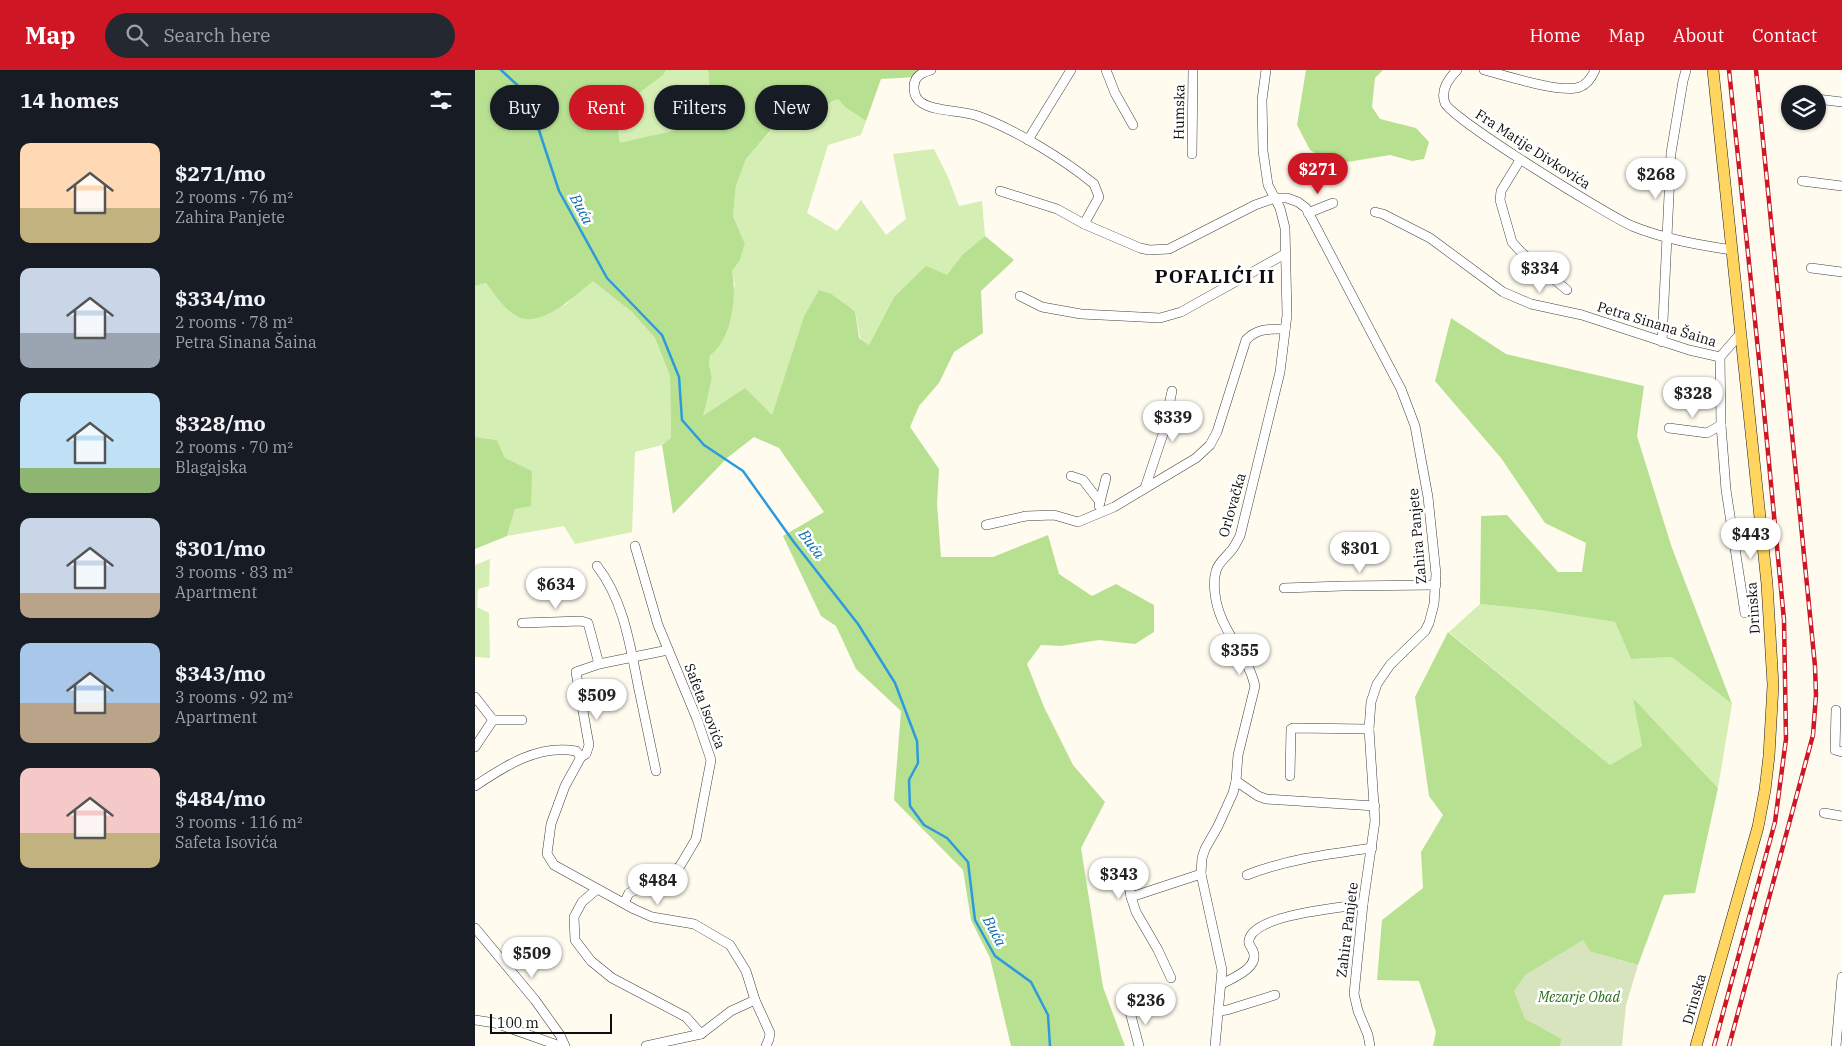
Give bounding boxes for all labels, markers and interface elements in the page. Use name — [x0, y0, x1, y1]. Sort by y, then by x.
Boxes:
search box — [105, 13, 455, 58]
text: Map — [25, 19, 75, 51]
icon: search — [123, 21, 151, 49]
text: Search here — [163, 23, 270, 47]
text: Home — [1529, 24, 1581, 47]
text: Map — [1609, 24, 1645, 47]
text: About — [1673, 24, 1724, 47]
text: Contact — [1752, 24, 1817, 47]
street label: Humska — [1170, 84, 1188, 140]
chip: Buy — [490, 85, 559, 130]
chip: Rent — [569, 85, 644, 130]
chip: Filters — [654, 85, 745, 130]
chip: New — [755, 85, 828, 130]
map controls — [1781, 85, 1826, 130]
button: layers — [1781, 85, 1826, 130]
text: 14 homes — [20, 86, 119, 114]
icon: filters — [427, 86, 455, 114]
street label: Fra Matije Divkovića — [1472, 105, 1594, 193]
pin: $271 — [1288, 152, 1348, 195]
pin: $268 — [1626, 158, 1686, 200]
text: $271/mo — [175, 159, 266, 187]
text: $271 — [1299, 159, 1337, 179]
icon: home — [60, 163, 120, 223]
text: $268 — [1637, 164, 1675, 184]
text: 2 rooms · 76 m² — [175, 187, 293, 207]
water label: Buća — [566, 189, 598, 228]
text: Zahira Panjete — [175, 207, 285, 227]
pin: $334 — [1510, 252, 1570, 294]
text: $334 — [1521, 258, 1559, 278]
district label: POFALIĆI II — [1155, 264, 1275, 288]
text: $334/mo — [175, 284, 266, 312]
icon: home — [60, 288, 120, 348]
street label: Petra Sinana Šaina — [1595, 296, 1720, 351]
text: 2 rooms · 78 m² — [175, 312, 293, 332]
text: Petra Sinana Šaina — [175, 332, 317, 352]
pin: $328 — [1663, 376, 1723, 419]
text: $328 — [1674, 383, 1712, 403]
pin: $339 — [1143, 400, 1203, 443]
text: $339 — [1154, 407, 1192, 427]
text: $328/mo — [175, 409, 266, 437]
icon: home — [60, 413, 120, 473]
text: 2 rooms · 70 m² — [175, 437, 293, 457]
text: Blagajska — [175, 457, 247, 477]
street label: Orlovačka — [1214, 470, 1250, 539]
street label: Zahira Panjete — [1404, 487, 1430, 585]
pin: $443 — [1721, 518, 1781, 560]
text: $443 — [1732, 524, 1770, 544]
water label: Buća — [794, 525, 830, 563]
pin: $301 — [1330, 532, 1390, 574]
text: $301/mo — [175, 534, 266, 562]
icon: home — [60, 538, 120, 598]
text: $301 — [1341, 538, 1379, 558]
text: 3 rooms · 83 m² — [175, 562, 293, 582]
pin: $634 — [526, 568, 586, 610]
text: $634 — [537, 574, 575, 594]
street label: Drinska — [1742, 581, 1764, 635]
text: Apartment — [175, 582, 257, 602]
pin: $355 — [1210, 634, 1270, 676]
text: $355 — [1221, 640, 1259, 660]
text: $343/mo — [175, 659, 266, 687]
street label: Safeta Isovića — [680, 661, 730, 752]
icon: home — [60, 663, 120, 723]
pin: $509 — [567, 678, 627, 721]
text: $509 — [578, 685, 616, 705]
text: 3 rooms · 92 m² — [175, 687, 293, 707]
text: Apartment — [175, 707, 257, 727]
text: $484/mo — [175, 784, 266, 812]
icon: home — [60, 788, 120, 848]
text: 3 rooms · 116 m² — [175, 812, 303, 832]
text: Safeta Isovića — [175, 832, 278, 852]
pin: $343 — [1089, 858, 1149, 900]
pin: $484 — [628, 864, 688, 906]
text: $343 — [1100, 864, 1138, 884]
text: $484 — [639, 870, 677, 890]
street label: Zahira Panjete — [1332, 881, 1362, 979]
water label: Buća — [979, 911, 1011, 950]
pin: $509 — [502, 936, 562, 979]
text: $509 — [513, 943, 551, 963]
street label: Drinska — [1678, 971, 1710, 1027]
pin: $236 — [1116, 984, 1176, 1026]
park label: Mezarje Obad — [1537, 988, 1620, 1006]
text: $236 — [1127, 990, 1165, 1010]
scale bar — [490, 1011, 613, 1034]
text: 100 m — [497, 1014, 539, 1032]

